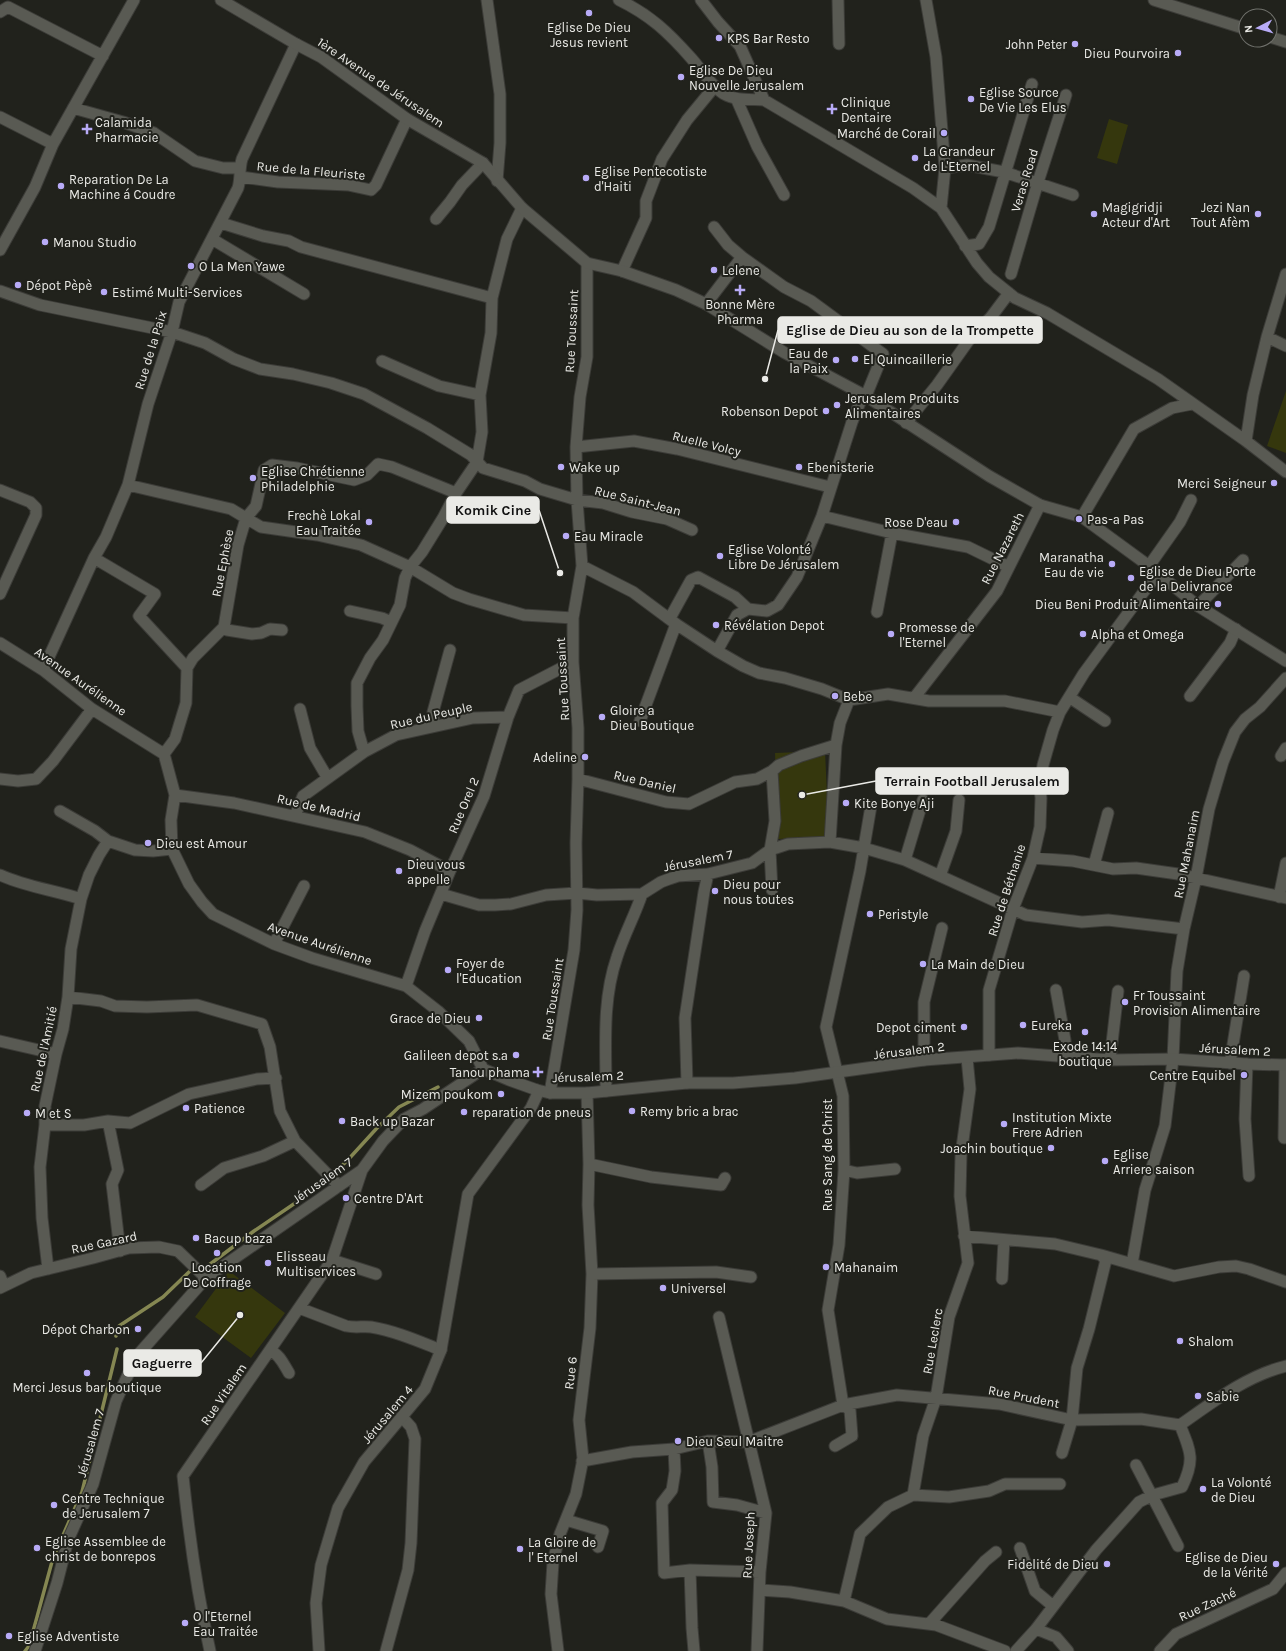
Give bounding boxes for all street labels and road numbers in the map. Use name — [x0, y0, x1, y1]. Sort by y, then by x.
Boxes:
street label: 1ère Avenue de Jérusalem — [314, 34, 447, 130]
street label: Veras Road — [1008, 147, 1041, 214]
street label: Rue de la Fleuriste — [256, 158, 366, 183]
street label: Rue Toussaint — [562, 289, 581, 373]
street label: Rue de la Paix — [131, 308, 170, 391]
street label: Ruelle Volcy — [671, 428, 743, 459]
street label: Rue Saint-Jean — [593, 482, 683, 518]
street label: Rue Nazareth — [978, 510, 1027, 587]
street label: Rue Ephèse — [209, 528, 236, 598]
street label: Rue Toussaint — [553, 637, 572, 721]
street label: Avenue Aurélienne — [32, 644, 130, 719]
street label: Rue du Peuple — [389, 699, 474, 732]
street label: Rue Daniel — [612, 767, 677, 796]
street label: Rue Orel 2 — [445, 775, 482, 836]
street label: Rue de Madrid — [276, 791, 362, 824]
street label: Rue Mahanaim — [1171, 809, 1202, 900]
street label: Rue de Béthanie — [984, 842, 1029, 938]
street label: Jérusalem 7 — [662, 846, 734, 875]
street label: Avenue Aurélienne — [266, 919, 374, 968]
street label: Rue Toussaint — [539, 957, 566, 1041]
street label: Rue de l'Amitié — [27, 1004, 60, 1093]
street label: Jérusalem 2 — [873, 1039, 945, 1062]
street label: Jérusalem 2 — [1199, 1040, 1271, 1059]
street label: Jérusalem 2 — [552, 1068, 624, 1085]
street label: Rue Sang de Christ — [820, 1099, 835, 1211]
street label: Jérusalem 7 — [289, 1154, 355, 1207]
street label: Rue Gazard — [70, 1228, 138, 1257]
street label: Rue Leclerc — [919, 1307, 946, 1375]
street label: Rue 6 — [561, 1356, 580, 1390]
street label: Rue Vitalem — [197, 1361, 250, 1428]
street label: Jérusalem 4 — [359, 1382, 416, 1446]
street label: Rue Prudent — [987, 1382, 1061, 1411]
street label: Jérusalem 7 — [74, 1407, 107, 1479]
street label: Rue Joseph — [739, 1511, 758, 1579]
street label: Rue Zaché — [1176, 1584, 1239, 1624]

